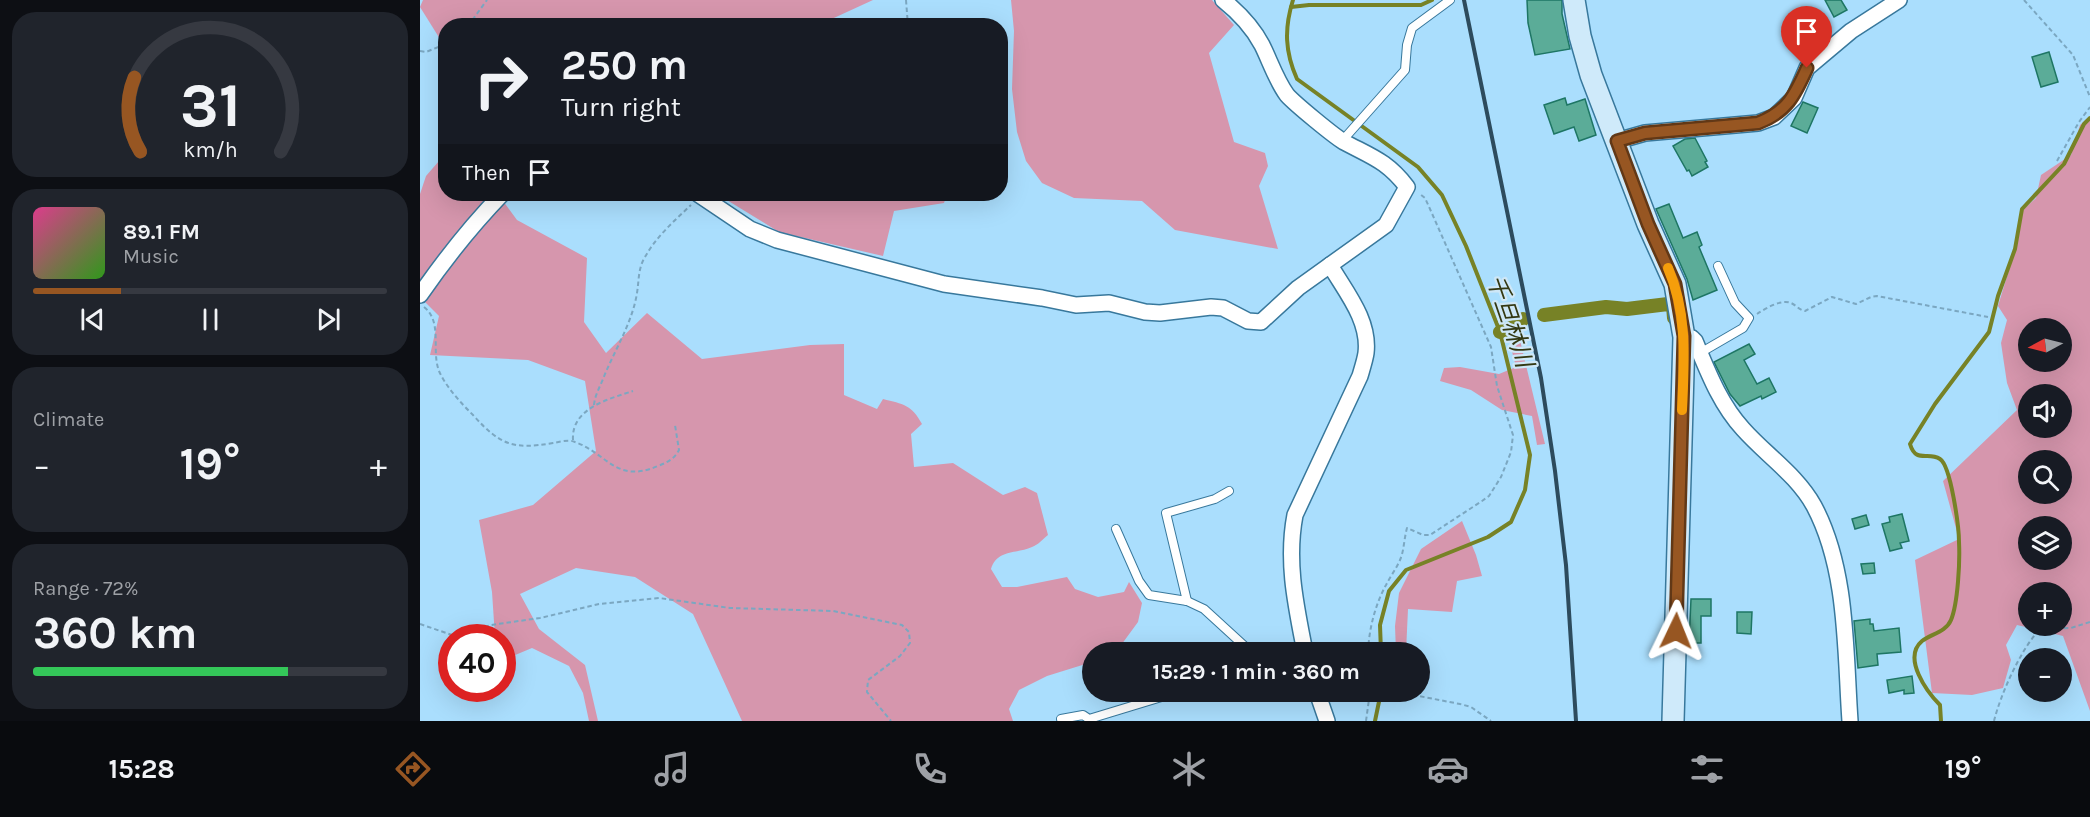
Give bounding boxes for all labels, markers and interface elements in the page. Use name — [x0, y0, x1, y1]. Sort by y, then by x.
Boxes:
pin — [1781, 6, 1832, 68]
icon: arrive — [1790, 15, 1823, 48]
text: 250 m — [561, 40, 688, 90]
icon: right — [462, 42, 540, 120]
text: 31 — [179, 69, 241, 142]
text: Turn right — [561, 91, 681, 123]
text: km/h — [183, 137, 237, 162]
icon: arrive — [523, 156, 556, 189]
text: Then — [462, 160, 511, 186]
text: 89.1 FM — [123, 219, 200, 245]
text: Music — [123, 245, 179, 268]
water label: 千旦林川 — [1481, 271, 1540, 374]
icon: previous — [76, 303, 109, 336]
icon: pause — [194, 303, 227, 336]
icon: next — [312, 303, 345, 336]
north arrow — [2018, 318, 2072, 372]
map controls — [2018, 318, 2072, 702]
button: sound — [2018, 384, 2072, 438]
text: Climate — [33, 408, 104, 431]
text: 19° — [180, 438, 240, 490]
text: − — [33, 446, 50, 484]
text: + — [370, 446, 387, 484]
button: search — [2018, 450, 2072, 504]
button: layers — [2018, 516, 2072, 570]
text: Range · 72% — [33, 577, 138, 600]
button: + — [2018, 582, 2072, 636]
position arrow — [1644, 599, 1708, 663]
text: 360 km — [33, 607, 197, 659]
speed limit sign: 40 — [438, 624, 516, 702]
button: − — [2018, 648, 2072, 702]
text: 15:29 · 1 min · 360 m — [1152, 659, 1360, 685]
icon: directions — [392, 748, 434, 790]
icon: music — [651, 748, 693, 790]
icon: phone — [909, 748, 951, 790]
icon: climate — [1168, 748, 1210, 790]
icon: car — [1427, 748, 1469, 790]
icon: filters — [1686, 748, 1728, 790]
text: 15:28 — [108, 753, 175, 785]
text: 19° — [1945, 753, 1981, 785]

